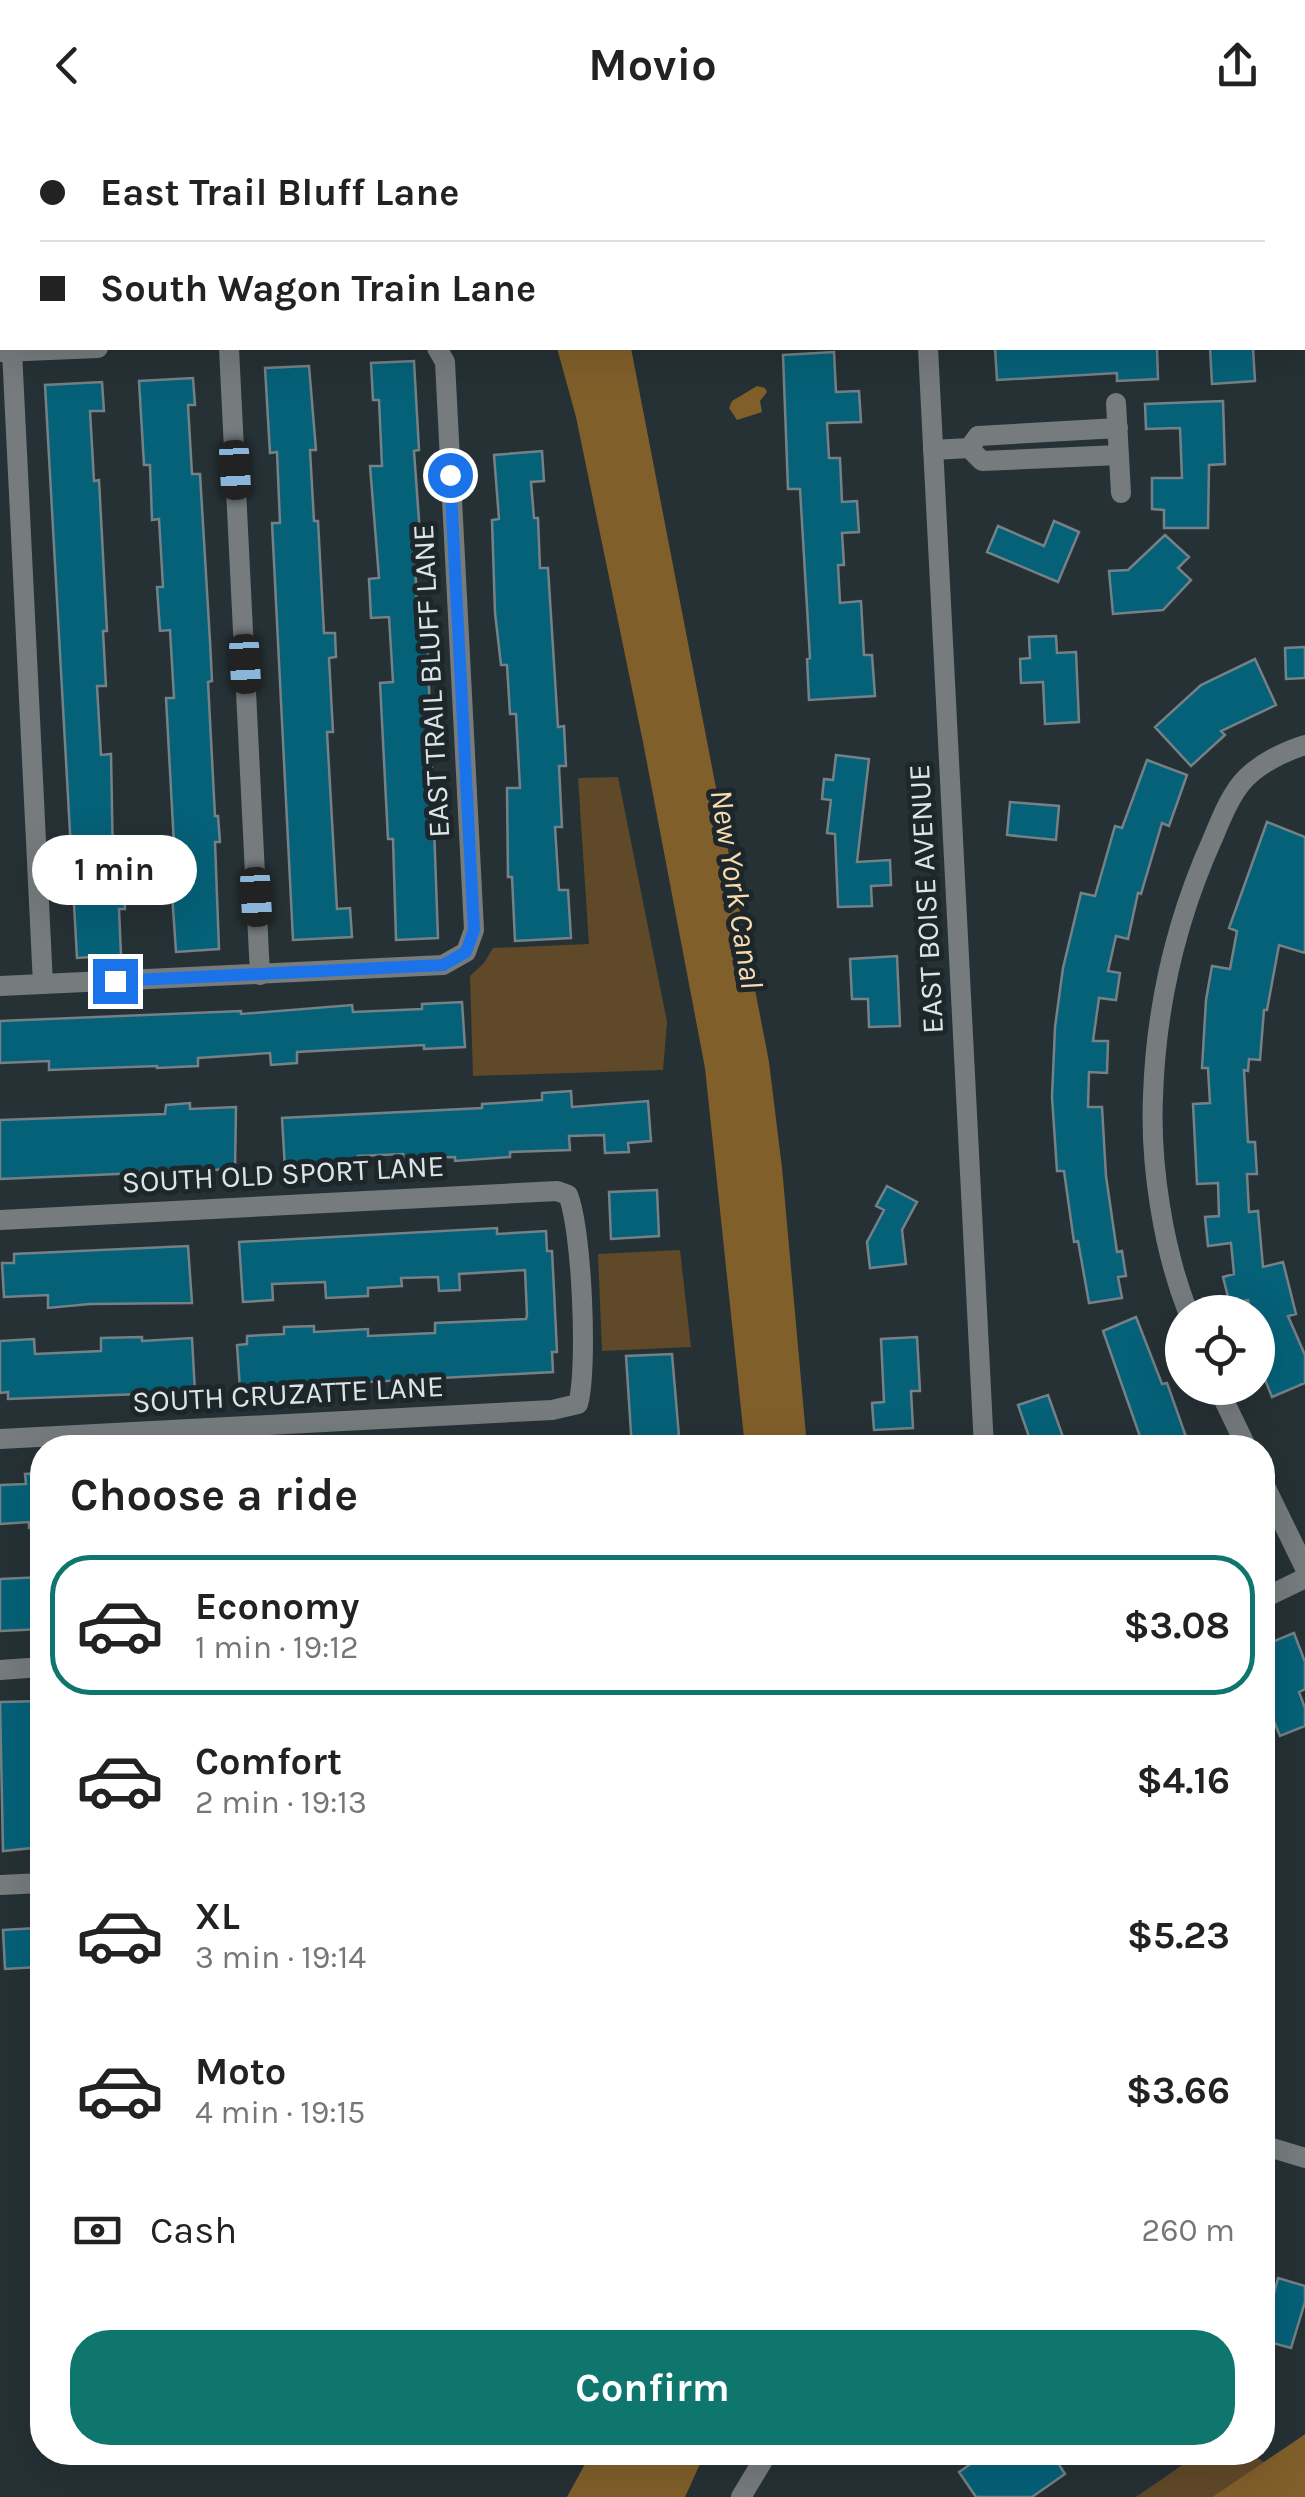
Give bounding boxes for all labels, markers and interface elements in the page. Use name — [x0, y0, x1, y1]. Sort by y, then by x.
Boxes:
icon: back — [40, 38, 95, 93]
icon: share — [1210, 38, 1265, 93]
text: Movio — [588, 39, 717, 91]
text: East Trail Bluff Lane — [100, 170, 459, 215]
text: South Wagon Train Lane — [100, 266, 536, 311]
car — [218, 439, 252, 501]
route start — [428, 453, 473, 498]
street label: EAST TRAIL BLUFF LANE — [405, 523, 457, 839]
car — [228, 633, 262, 695]
street label: EAST BOISE AVENUE — [901, 763, 951, 1035]
water label: New York Canal — [702, 787, 771, 991]
callout: 1 min — [32, 836, 198, 906]
text: 1 min — [74, 851, 155, 888]
car — [239, 866, 273, 928]
route end — [93, 959, 138, 1004]
street label: SOUTH OLD SPORT LANE — [121, 1148, 445, 1200]
map controls — [1165, 1295, 1275, 1405]
button: locate — [1165, 1295, 1275, 1405]
street label: SOUTH CRUZATTE LANE — [131, 1368, 445, 1420]
text: Choose a ride — [70, 1469, 358, 1521]
icon: car — [75, 1580, 165, 1670]
text: Economy — [195, 1584, 359, 1629]
text: $3.08 — [1123, 1603, 1230, 1648]
text: 1 min · 19:12 — [195, 1629, 359, 1666]
icon: car — [75, 1735, 165, 1825]
text: Comfort — [195, 1739, 342, 1784]
text: $4.16 — [1136, 1758, 1230, 1803]
text: 2 min · 19:13 — [195, 1784, 367, 1821]
icon: car — [75, 1890, 165, 1980]
text: XL — [195, 1894, 240, 1939]
text: $5.23 — [1127, 1913, 1230, 1958]
text: 3 min · 19:14 — [195, 1939, 366, 1976]
icon: car — [75, 2045, 165, 2135]
text: Moto — [195, 2049, 286, 2094]
text: $3.66 — [1126, 2068, 1230, 2113]
text: 4 min · 19:15 — [195, 2094, 365, 2131]
icon: cash — [70, 2203, 125, 2258]
text: Cash — [150, 2208, 237, 2253]
text: 260 m — [1142, 2212, 1235, 2249]
button: Confirm — [70, 2330, 1235, 2445]

